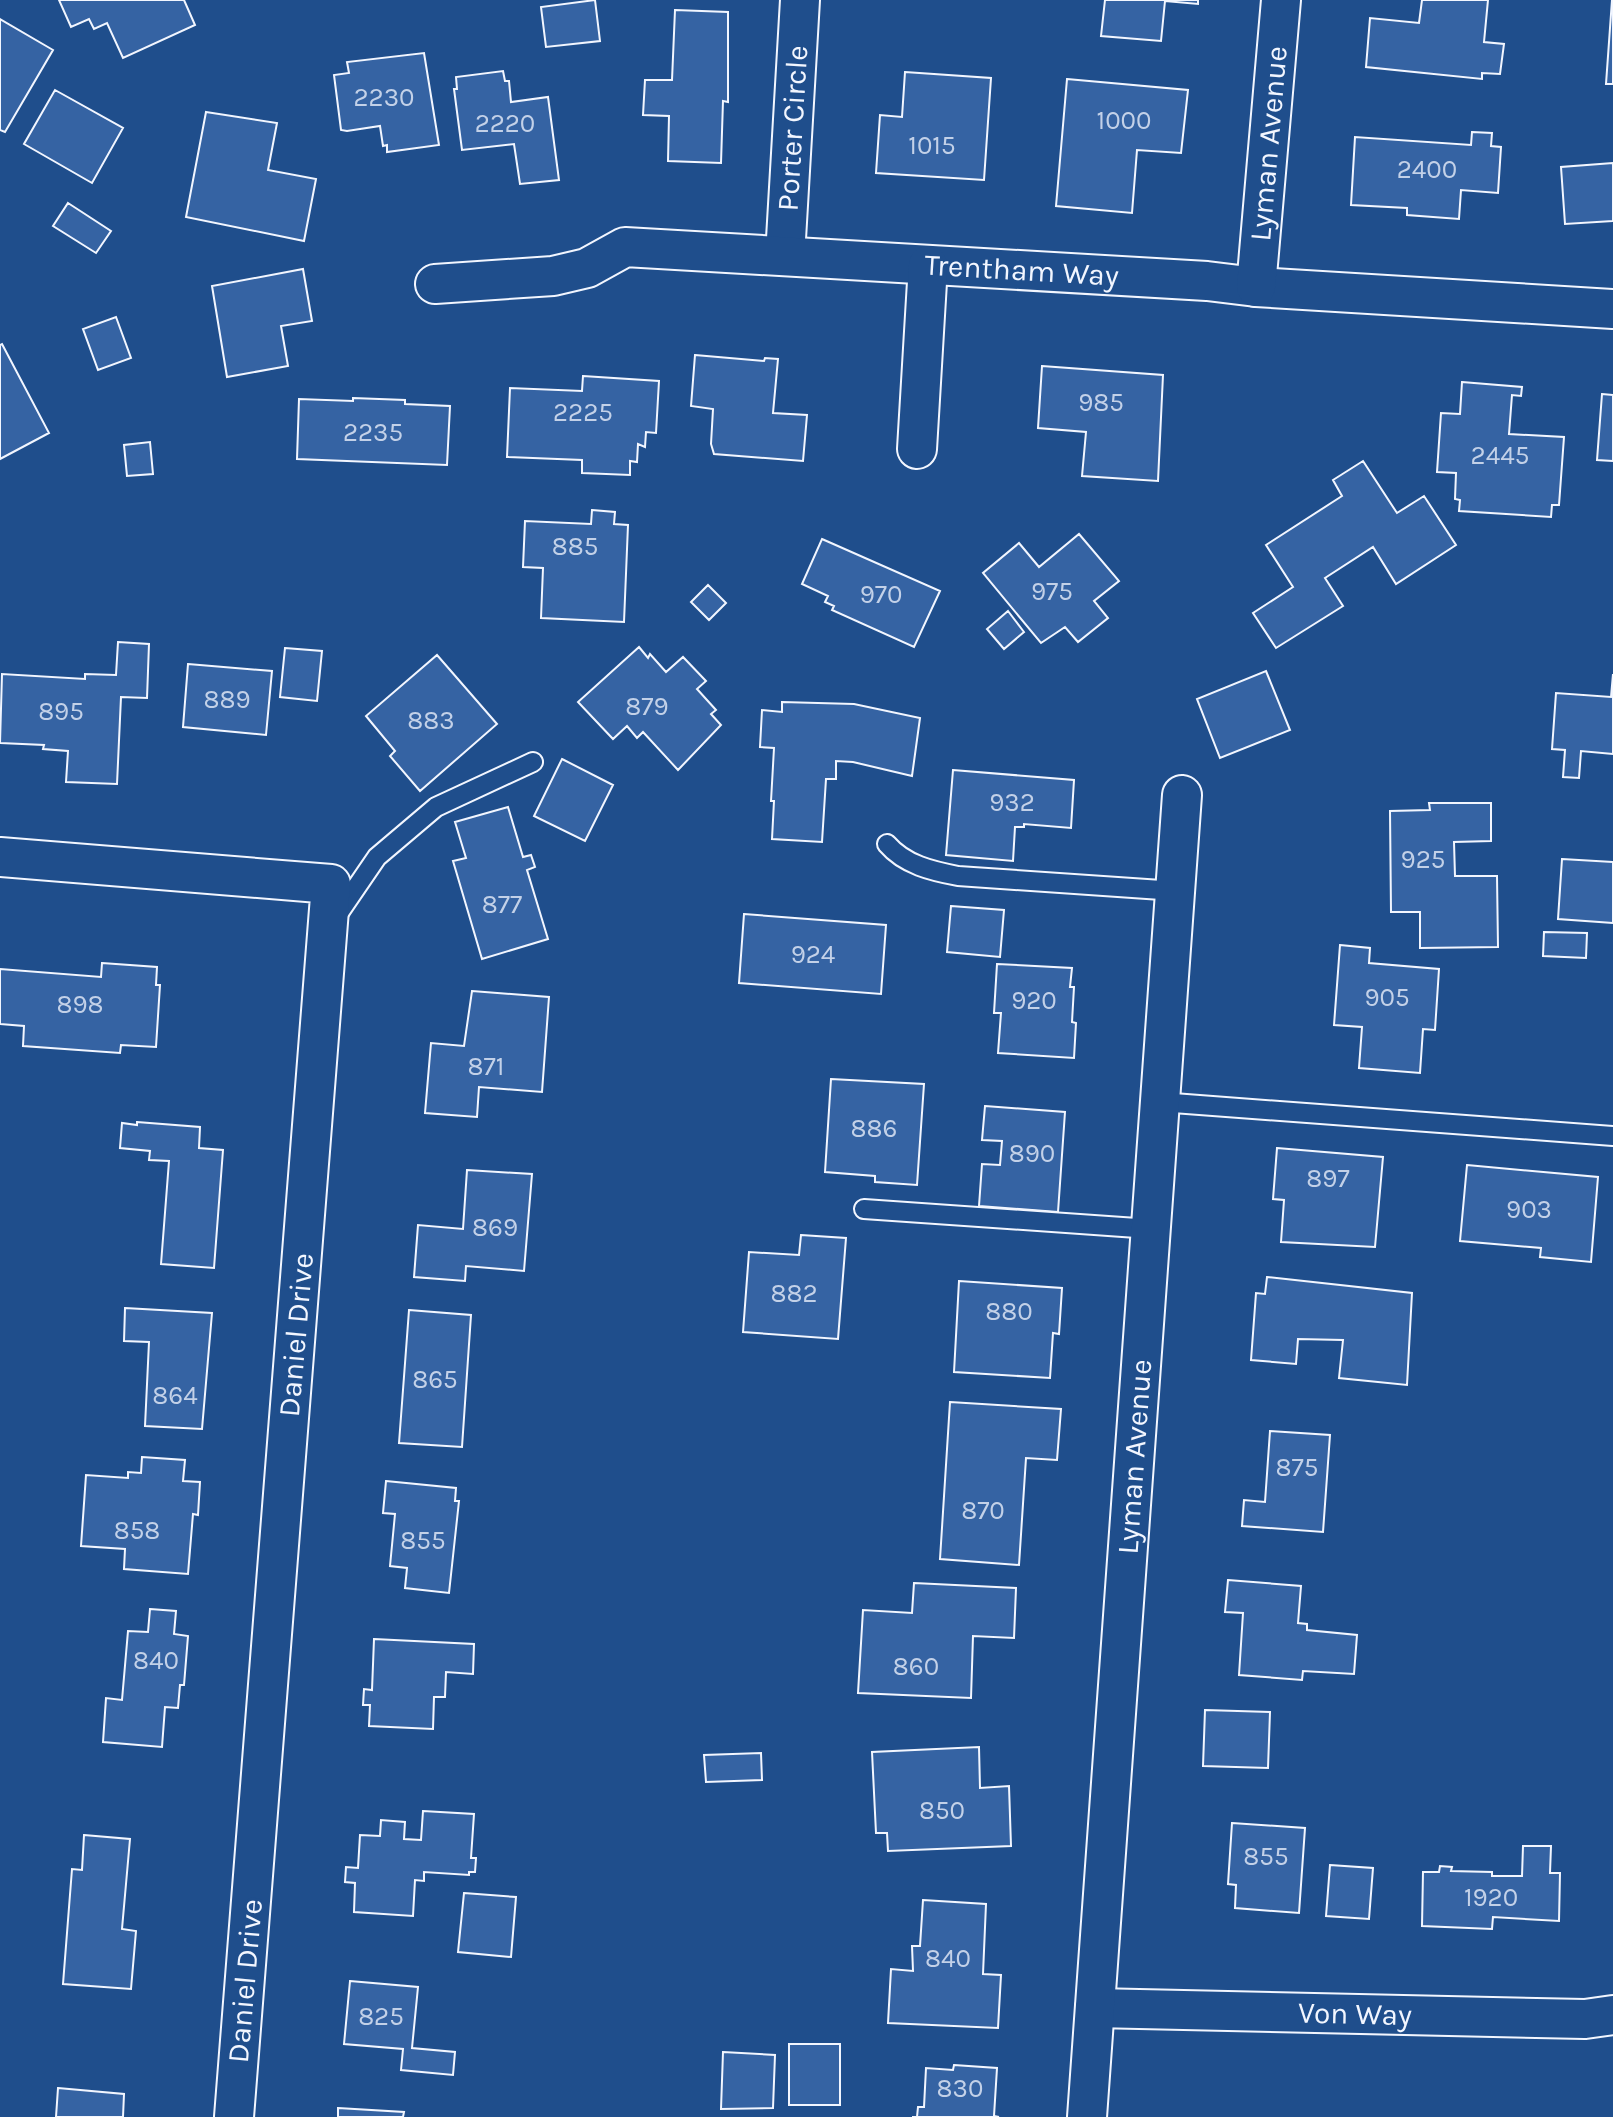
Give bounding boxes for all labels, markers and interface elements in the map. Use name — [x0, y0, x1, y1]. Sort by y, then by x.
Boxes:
street label: Porter Circle — [770, 44, 815, 212]
street label: Lyman Avenue — [1242, 44, 1295, 243]
house number: 2230 — [354, 82, 414, 113]
house number: 1000 — [1097, 105, 1151, 136]
house number: 2220 — [475, 108, 535, 139]
house number: 1015 — [908, 130, 956, 161]
house number: 2400 — [1397, 154, 1457, 185]
street label: Trentham Way — [923, 247, 1120, 294]
house number: 985 — [1078, 387, 1124, 418]
house number: 2225 — [553, 397, 613, 428]
house number: 2235 — [343, 417, 403, 448]
house number: 2445 — [1471, 440, 1529, 471]
house number: 885 — [552, 531, 598, 562]
house number: 975 — [1031, 576, 1073, 607]
house number: 970 — [860, 579, 902, 610]
house number: 889 — [203, 684, 251, 715]
house number: 879 — [625, 691, 669, 722]
house number: 895 — [38, 696, 84, 727]
house number: 883 — [407, 705, 455, 736]
house number: 932 — [989, 787, 1035, 818]
house number: 925 — [1401, 844, 1445, 875]
house number: 877 — [482, 889, 522, 920]
house number: 924 — [791, 939, 835, 970]
house number: 905 — [1364, 982, 1410, 1013]
house number: 920 — [1011, 985, 1057, 1016]
house number: 898 — [56, 989, 104, 1020]
house number: 871 — [468, 1051, 504, 1082]
house number: 886 — [851, 1113, 897, 1144]
house number: 890 — [1009, 1138, 1055, 1169]
house number: 897 — [1306, 1163, 1350, 1194]
house number: 903 — [1506, 1194, 1552, 1225]
house number: 869 — [472, 1212, 518, 1243]
street label: Daniel Drive — [271, 1252, 321, 1418]
house number: 882 — [770, 1278, 818, 1309]
house number: 880 — [985, 1296, 1033, 1327]
street label: Lyman Avenue — [1109, 1358, 1159, 1556]
house number: 865 — [412, 1364, 458, 1395]
house number: 864 — [152, 1380, 198, 1411]
house number: 875 — [1276, 1452, 1318, 1483]
house number: 870 — [961, 1495, 1005, 1526]
house number: 858 — [114, 1515, 160, 1546]
house number: 855 — [400, 1525, 446, 1556]
house number: 840 — [133, 1645, 179, 1676]
house number: 860 — [893, 1651, 939, 1682]
house number: 850 — [919, 1795, 965, 1826]
house number: 855 — [1243, 1841, 1289, 1872]
house number: 1920 — [1464, 1882, 1518, 1913]
street label: Daniel Drive — [220, 1898, 270, 2064]
house number: 840 — [925, 1943, 971, 1974]
street label: Von Way — [1298, 1995, 1412, 2033]
house number: 825 — [358, 2001, 404, 2032]
house number: 830 — [937, 2073, 983, 2104]

